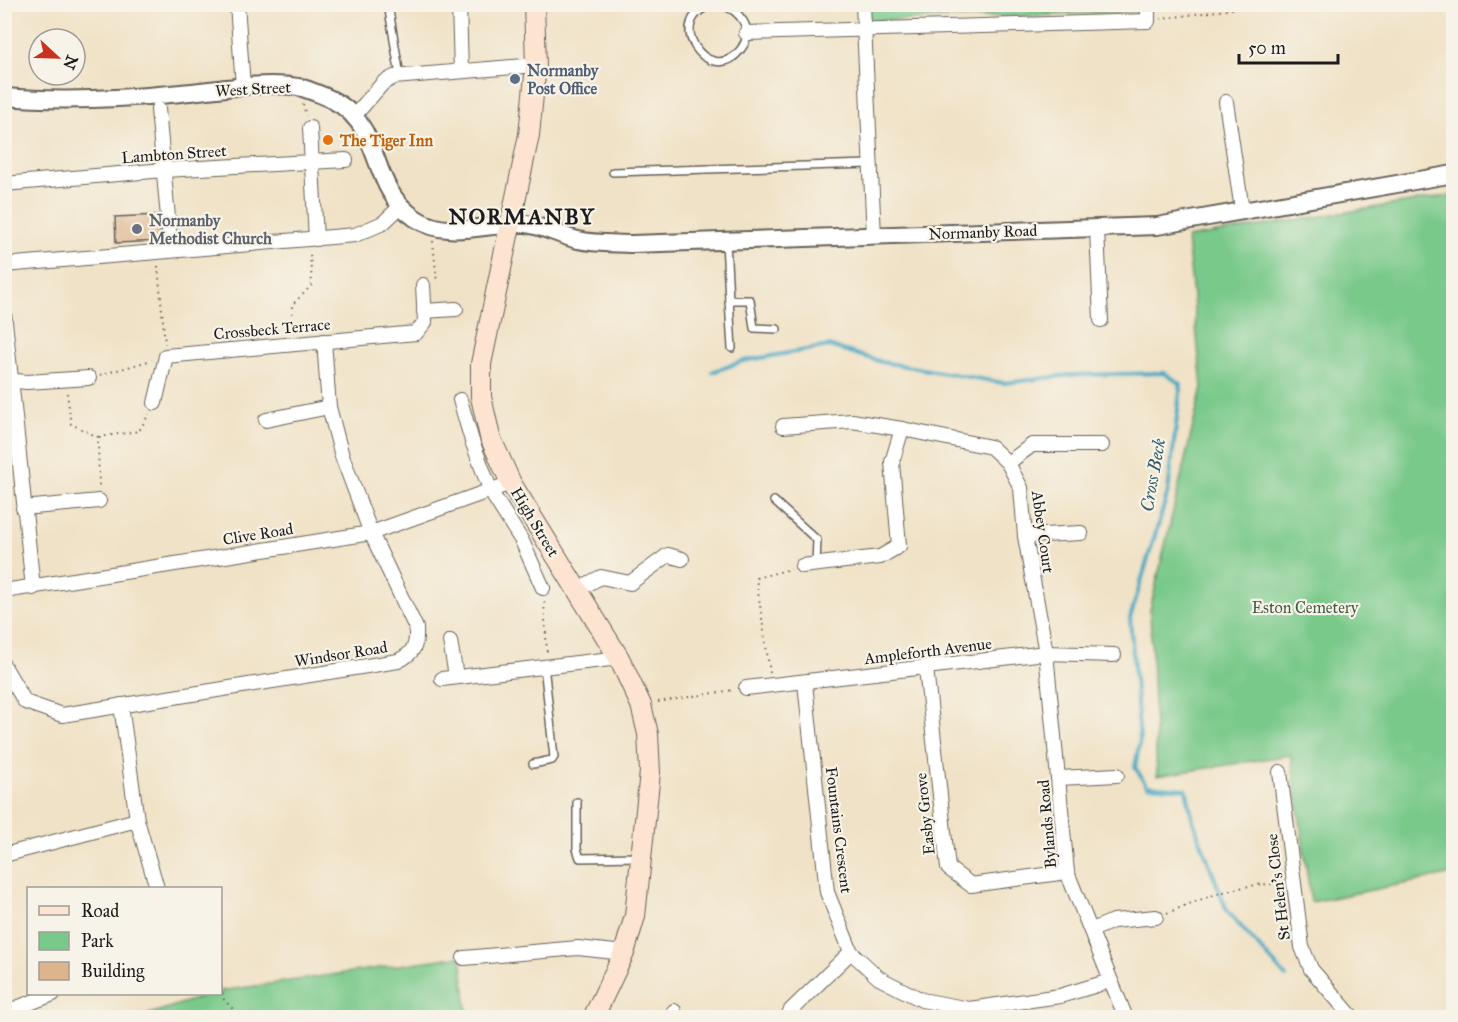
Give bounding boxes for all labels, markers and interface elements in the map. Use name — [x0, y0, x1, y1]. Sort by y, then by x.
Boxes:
north arrow — [27, 27, 87, 87]
scale bar — [1239, 27, 1338, 65]
text: 50 m — [1248, 37, 1286, 59]
text: N — [59, 53, 82, 73]
place label: Normanby Post Office — [527, 61, 600, 98]
marker: Normanby Post Office — [508, 72, 522, 86]
street label: West Street — [215, 78, 292, 100]
place label: The Tiger Inn — [339, 131, 433, 151]
marker: The Tiger Inn — [321, 133, 335, 147]
street label: Lambton Street — [121, 141, 228, 167]
district label: NORMANBY — [449, 203, 595, 230]
place label: Normanby Methodist Church — [149, 211, 272, 248]
street label: Normanby Road — [928, 221, 1038, 243]
marker: Normanby Methodist Church — [130, 222, 144, 236]
street label: Crossbeck Terrace — [213, 314, 332, 344]
water label: Cross Beck — [1136, 437, 1170, 513]
street label: High Street — [506, 484, 563, 561]
street label: Abbey Court — [1028, 489, 1058, 575]
street label: Clive Road — [221, 519, 295, 549]
park label: Eston Cemetery — [1252, 598, 1359, 617]
street label: Ampleforth Avenue — [862, 634, 993, 668]
street label: Windsor Road — [293, 637, 389, 671]
street label: Fountains Crescent — [822, 766, 856, 895]
street label: Easby Grove — [911, 772, 939, 856]
street label: Bylands Road — [1034, 779, 1060, 869]
street label: St Helen's Close — [1262, 832, 1294, 941]
legend — [27, 887, 222, 995]
text: Road — [81, 900, 119, 922]
text: Park — [81, 930, 114, 952]
text: Building — [81, 960, 145, 983]

